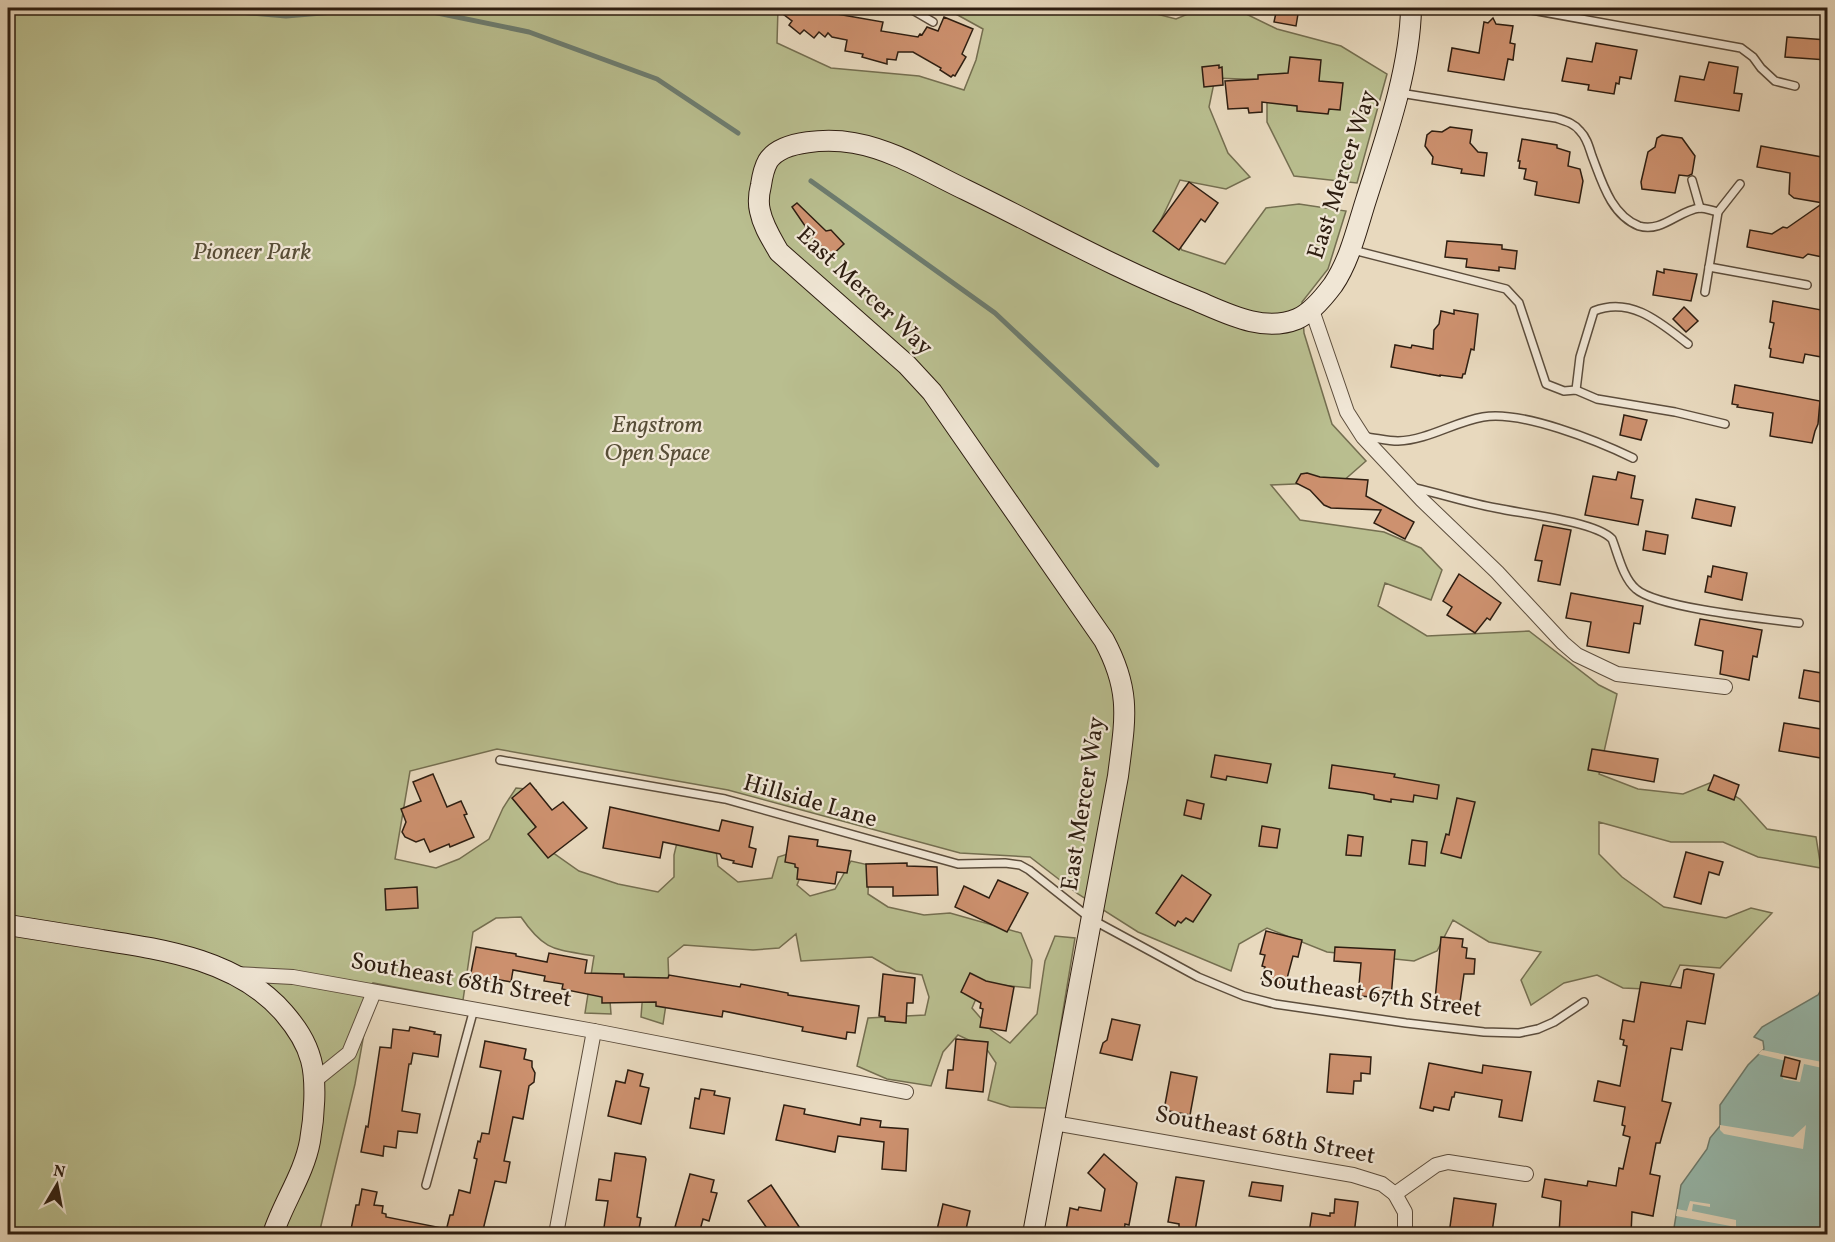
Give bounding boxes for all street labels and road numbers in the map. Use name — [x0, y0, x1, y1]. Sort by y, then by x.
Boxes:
street label: East Mercer Way — [1300, 86, 1386, 264]
street label: East Mercer Way — [788, 220, 940, 364]
street label: East Mercer Way — [1053, 714, 1115, 894]
street label: Hillside Lane — [739, 767, 881, 837]
street label: Southeast 68th Street — [348, 945, 574, 1017]
street label: Southeast 67th Street — [1258, 963, 1484, 1027]
street label: Southeast 68th Street — [1152, 1098, 1378, 1174]

